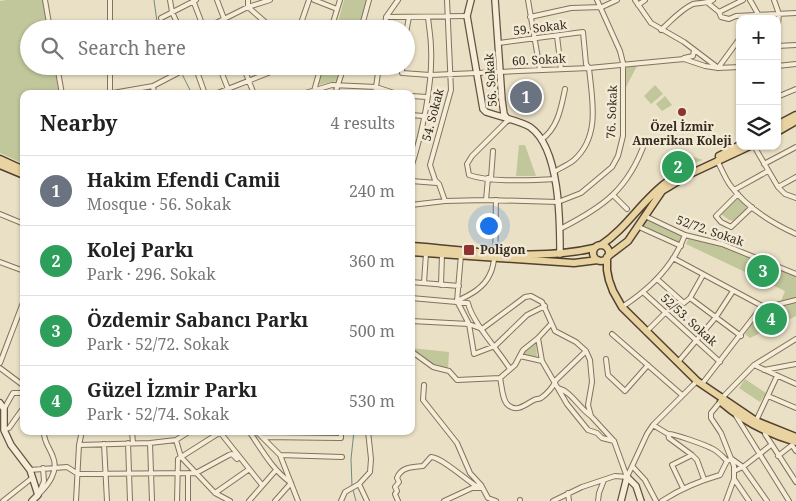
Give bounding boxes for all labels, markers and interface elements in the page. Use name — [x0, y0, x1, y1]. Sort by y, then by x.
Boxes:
map controls — [736, 15, 781, 150]
button: + — [736, 15, 781, 60]
street label: 59. Sokak — [512, 16, 569, 39]
search box — [20, 20, 415, 75]
icon: search — [38, 34, 66, 62]
text: Search here — [78, 35, 186, 61]
street label: 60. Sokak — [512, 50, 567, 69]
street label: 56. Sokak — [480, 52, 501, 107]
button: − — [736, 60, 781, 105]
pin: 1 — [510, 78, 542, 116]
street label: 76. Sokak — [602, 84, 621, 139]
street label: 54. Sokak — [417, 86, 448, 143]
button: layers — [736, 105, 781, 150]
marker: Özel İzmir Amerikan Koleji — [676, 106, 688, 118]
text: Nearby — [40, 109, 118, 137]
text: 4 results — [331, 112, 395, 134]
place label: Özel İzmir Amerikan Koleji — [632, 118, 733, 149]
pin: 2 — [662, 148, 694, 186]
text: Hakim Efendi Camii — [87, 167, 280, 193]
text: 1 — [51, 180, 61, 202]
text: 240 m — [349, 180, 395, 202]
text: Mosque · 56. Sokak — [87, 193, 231, 215]
street label: 52/72. Sokak — [674, 211, 747, 250]
your location — [476, 213, 502, 239]
text: Kolej Parkı — [87, 237, 194, 263]
place label: Poligon — [480, 241, 526, 258]
marker: Poligon — [462, 243, 476, 257]
text: 2 — [51, 250, 61, 272]
text: 360 m — [349, 250, 395, 272]
pin: 3 — [747, 252, 779, 290]
text: Park · 296. Sokak — [87, 263, 216, 285]
street label: 52/53. Sokak — [657, 290, 722, 350]
pin: 4 — [755, 300, 787, 338]
text: Özdemir Sabancı Parkı — [87, 307, 308, 333]
text: 3 — [51, 320, 61, 342]
text: 500 m — [349, 320, 395, 342]
text: Park · 52/72. Sokak — [87, 333, 229, 355]
text: Güzel İzmir Parkı — [87, 377, 257, 403]
text: 4 — [51, 390, 61, 412]
text: 530 m — [349, 390, 395, 412]
text: Park · 52/74. Sokak — [87, 403, 229, 425]

